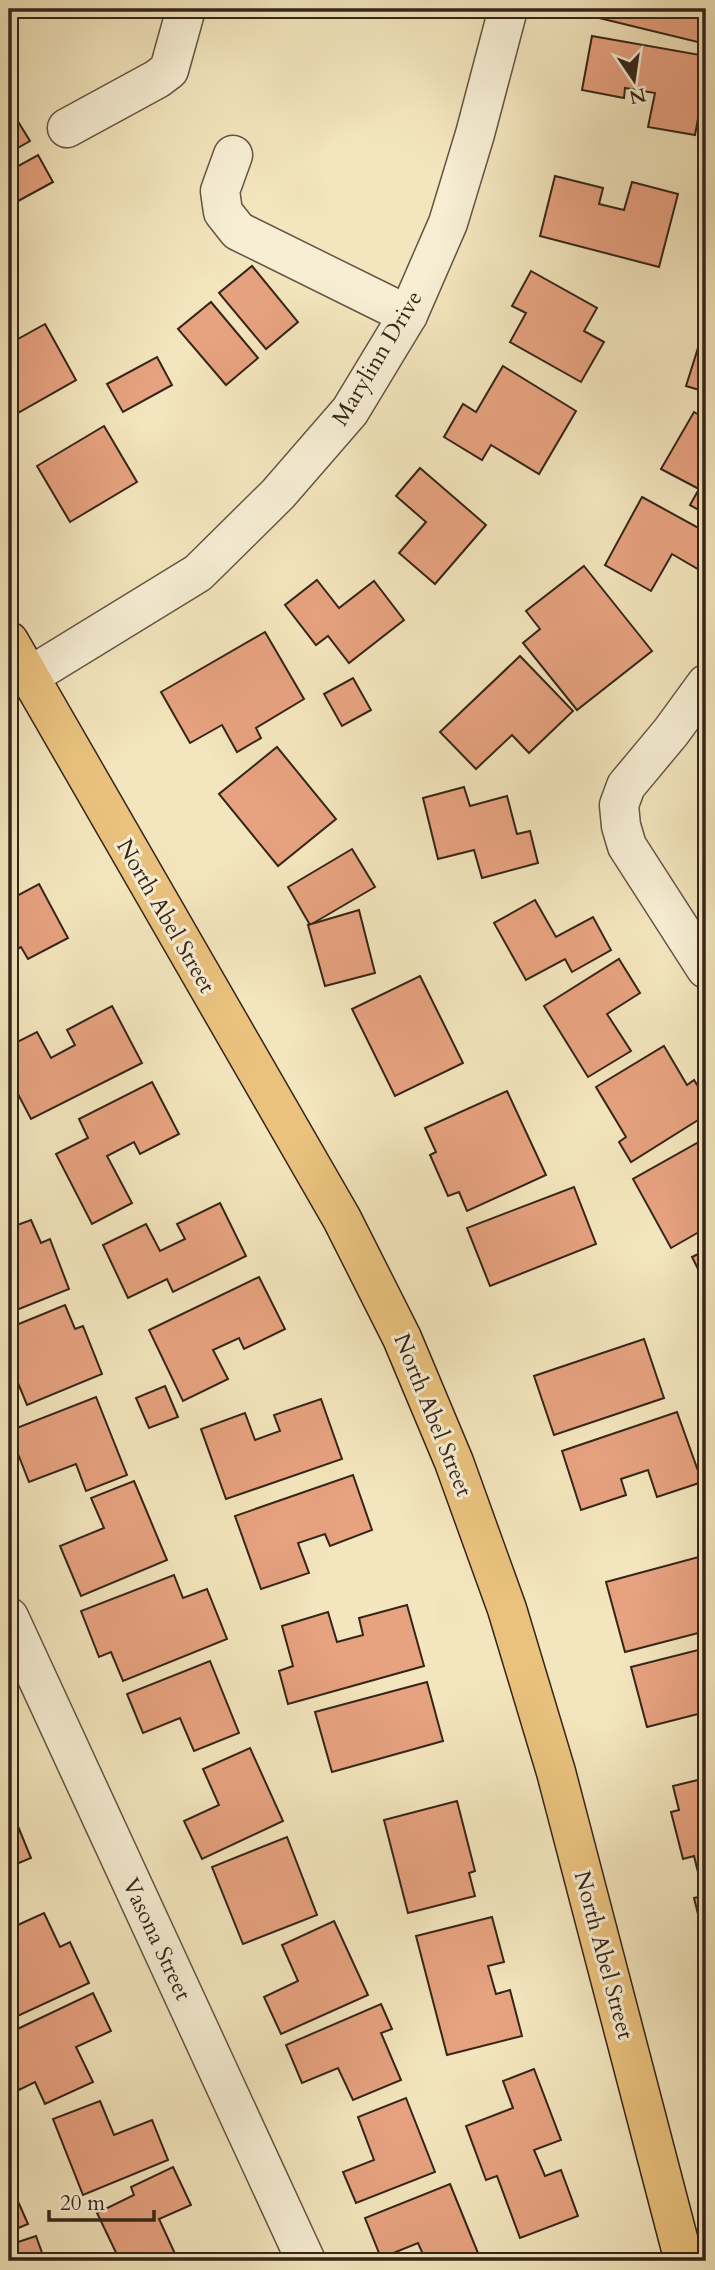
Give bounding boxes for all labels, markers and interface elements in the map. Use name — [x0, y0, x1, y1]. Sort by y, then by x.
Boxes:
north arrow — [600, 46, 670, 116]
text: N — [626, 81, 649, 110]
street label: Marylinn Drive — [324, 285, 430, 431]
street label: North Abel Street — [109, 833, 223, 999]
street label: North Abel Street — [386, 1329, 480, 1501]
street label: North Abel Street — [567, 1867, 641, 2043]
street label: Vasona Street — [115, 1873, 199, 2005]
scale bar — [49, 2179, 154, 2223]
text: 20 m — [60, 2189, 105, 2218]

